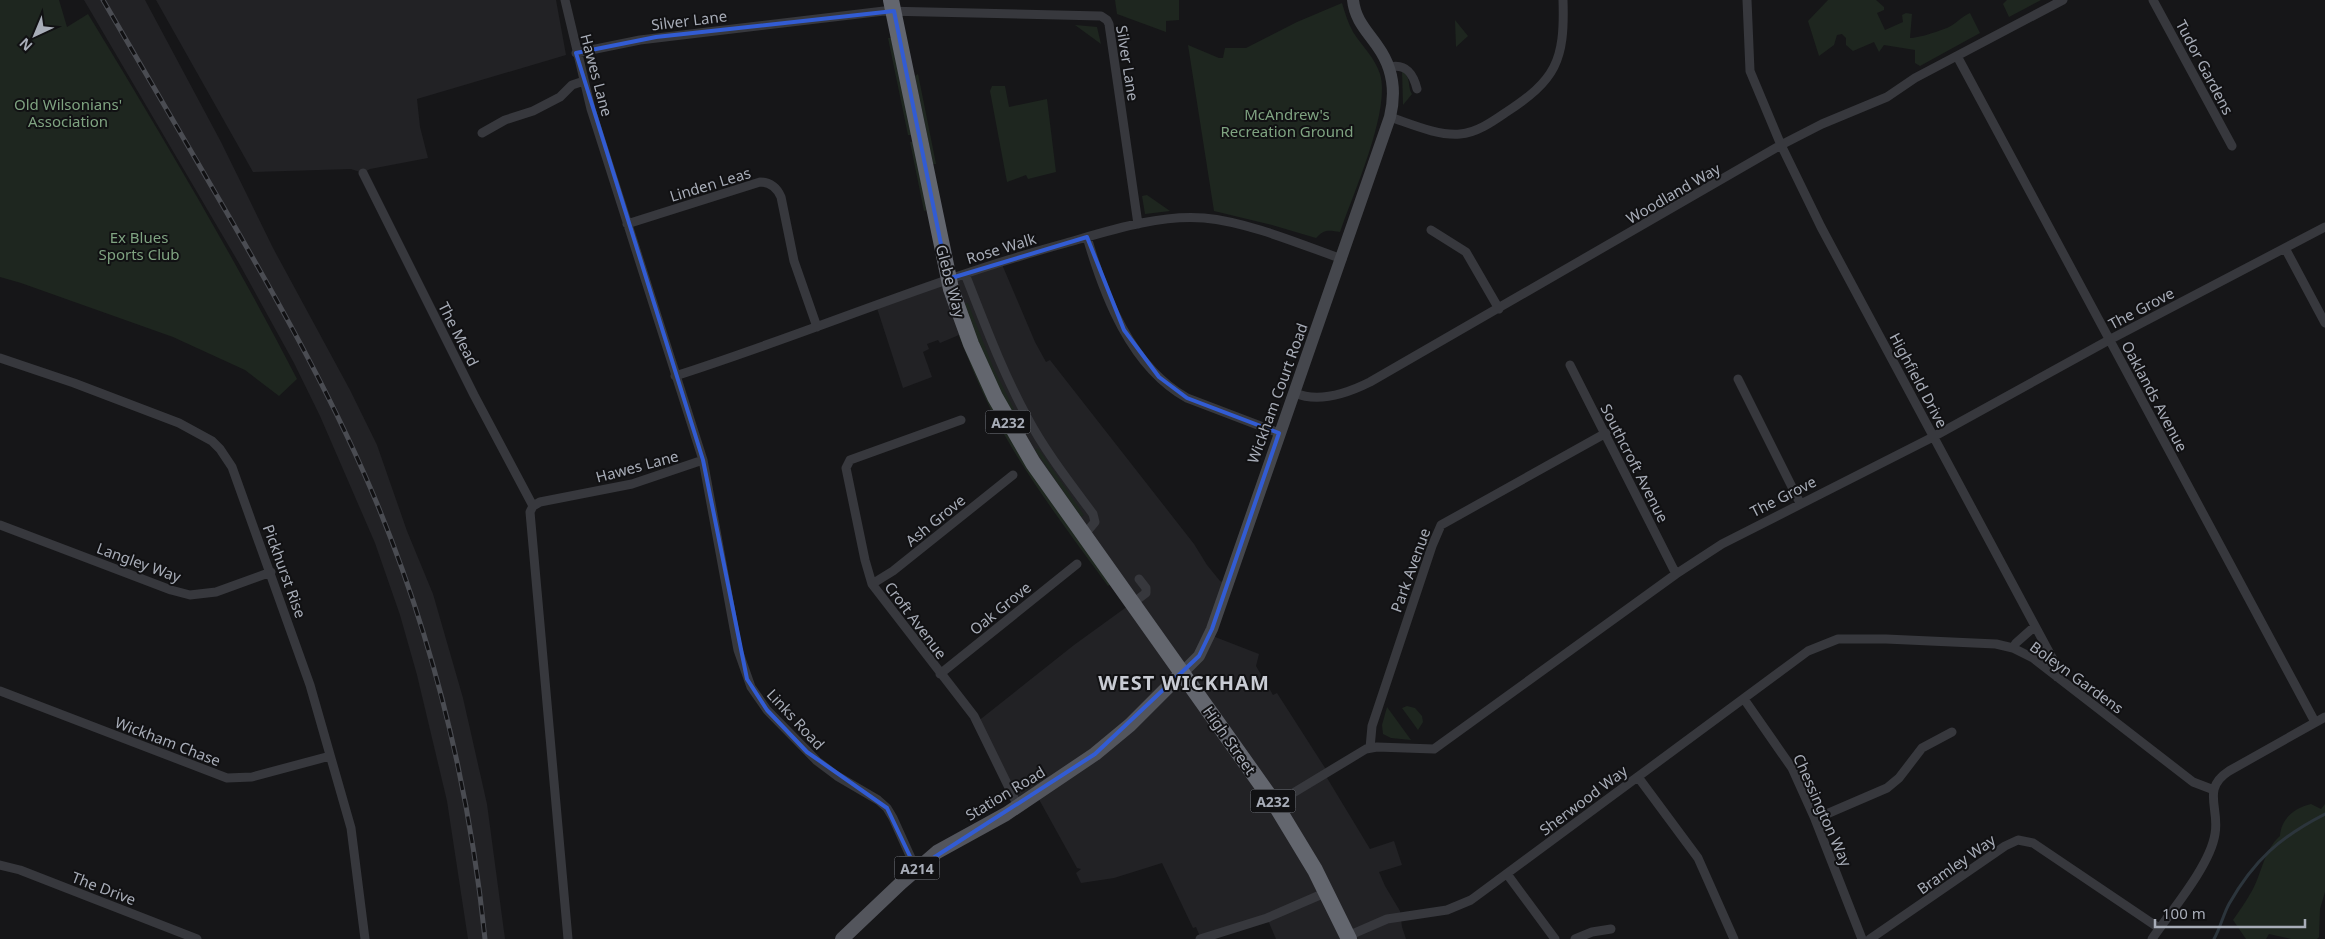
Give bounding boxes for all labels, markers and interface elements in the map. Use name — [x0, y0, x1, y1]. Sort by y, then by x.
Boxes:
street label: Silver Lane — [650, 5, 728, 35]
north arrow — [10, 10, 60, 60]
street label: Tudor Gardens — [2172, 16, 2238, 118]
street label: Silver Lane — [1112, 24, 1144, 102]
street label: Hawes Lane — [576, 31, 618, 119]
text: N — [15, 34, 36, 56]
park label: Old Wilsonians' Association — [14, 94, 122, 131]
park label: McAndrew's Recreation Ground — [1221, 104, 1353, 141]
street label: Woodland Way — [1622, 158, 1724, 228]
street label: Linden Leas — [667, 162, 753, 206]
park label: Ex Blues Sports Club — [98, 227, 180, 264]
street label: Rose Walk — [964, 228, 1038, 268]
street label: Glebe Way — [932, 242, 970, 320]
street label: The Grove — [2105, 282, 2177, 334]
street label: The Mead — [434, 298, 484, 370]
street label: Wickham Court Road — [1242, 320, 1312, 466]
street label: Highfield Drive — [1886, 329, 1952, 431]
street label: Oaklands Avenue — [2117, 337, 2193, 455]
street label: Southcroft Avenue — [1596, 400, 1674, 526]
road number: A232 — [986, 411, 1030, 434]
street label: Hawes Lane — [593, 445, 681, 487]
street label: The Grove — [1747, 471, 1819, 521]
street label: Ash Grove — [901, 490, 969, 550]
street label: Pickhurst Rise — [259, 521, 311, 621]
street label: Park Avenue — [1386, 525, 1434, 615]
street label: Langley Way — [94, 538, 184, 587]
street label: Croft Avenue — [880, 577, 952, 663]
street label: Oak Grove — [965, 577, 1035, 639]
street label: Boleyn Gardens — [2026, 636, 2128, 718]
district label: WEST WICKHAM — [1098, 669, 1270, 696]
street label: Links Road — [763, 684, 829, 754]
street label: High Street — [1199, 702, 1261, 779]
street label: Wickham Chase — [112, 712, 224, 770]
street label: Chessington Way — [1789, 751, 1857, 870]
street label: Sherwood Way — [1535, 760, 1631, 840]
street label: Station Road — [961, 761, 1049, 825]
road number: A232 — [1250, 789, 1296, 812]
street label: Bramley Way — [1913, 829, 1999, 898]
road number: A214 — [894, 856, 940, 880]
street label: The Drive — [69, 867, 139, 909]
scale bar — [2155, 896, 2305, 928]
text: 100 m — [2162, 903, 2206, 923]

